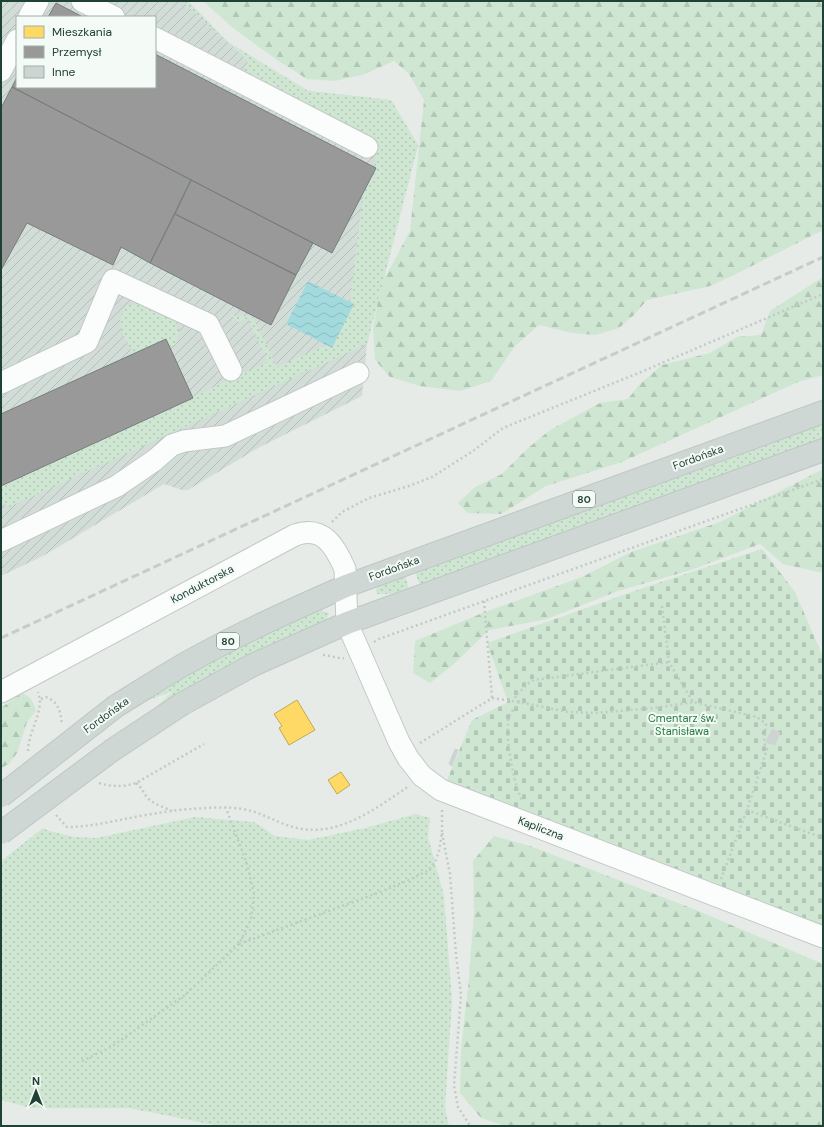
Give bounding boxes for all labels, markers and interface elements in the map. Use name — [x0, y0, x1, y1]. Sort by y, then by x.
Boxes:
legend — [16, 16, 156, 88]
text: Mieszkania — [52, 24, 112, 40]
text: Przemysł — [52, 44, 102, 60]
text: Inne — [52, 64, 76, 80]
street label: Fordońska — [671, 441, 725, 473]
road number: 80 — [573, 491, 595, 507]
street label: Fordońska — [367, 552, 421, 584]
street label: Konduktorska — [168, 562, 236, 606]
road number: 80 — [217, 633, 239, 649]
street label: Fordońska — [81, 694, 131, 736]
park label: Cmentarz św. Stanisława — [648, 711, 716, 738]
street label: Kapliczna — [516, 813, 566, 843]
north arrow — [16, 1071, 56, 1111]
text: N — [32, 1074, 40, 1088]

